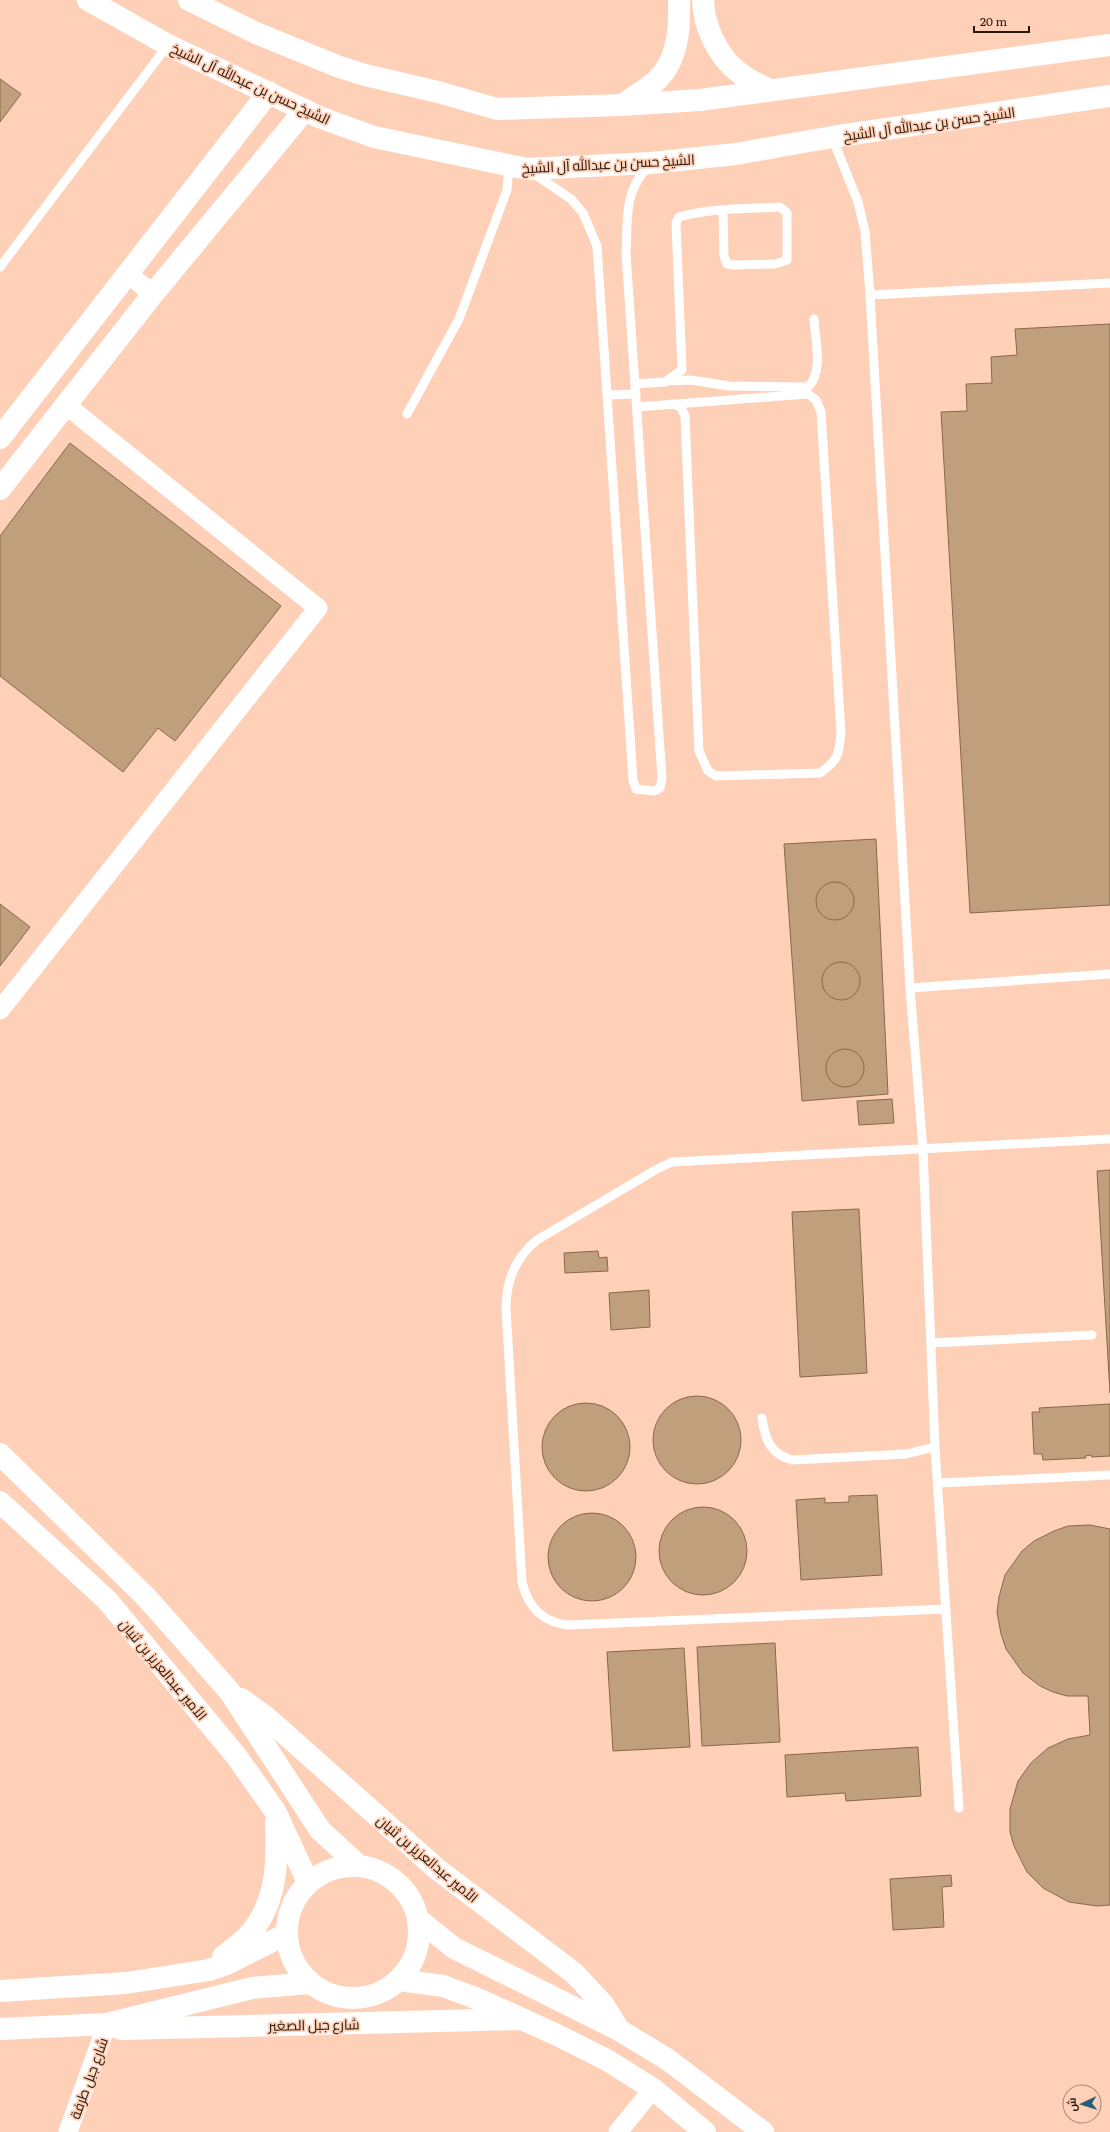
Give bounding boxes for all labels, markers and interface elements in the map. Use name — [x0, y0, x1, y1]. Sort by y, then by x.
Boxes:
scale bar — [974, 8, 1029, 34]
text: 20 m — [980, 12, 1007, 30]
street label: الشيخ حسن بن عبدالله آل الشيخ — [168, 37, 334, 129]
street label: الشيخ حسن بن عبدالله آل الشيخ — [842, 101, 1016, 145]
street label: الشيخ حسن بن عبدالله آل الشيخ — [521, 148, 695, 178]
street label: الأمير عبدالعزيز بن ثنيان — [115, 1614, 213, 1724]
street label: الأمير عبدالعزيز بن ثنيان — [373, 1809, 483, 1907]
street label: شارع جبل الصغير — [267, 2013, 360, 2035]
street label: شارع جبل طرفة — [64, 2034, 112, 2122]
north arrow — [1062, 2084, 1102, 2124]
text: ش — [1063, 2097, 1079, 2112]

